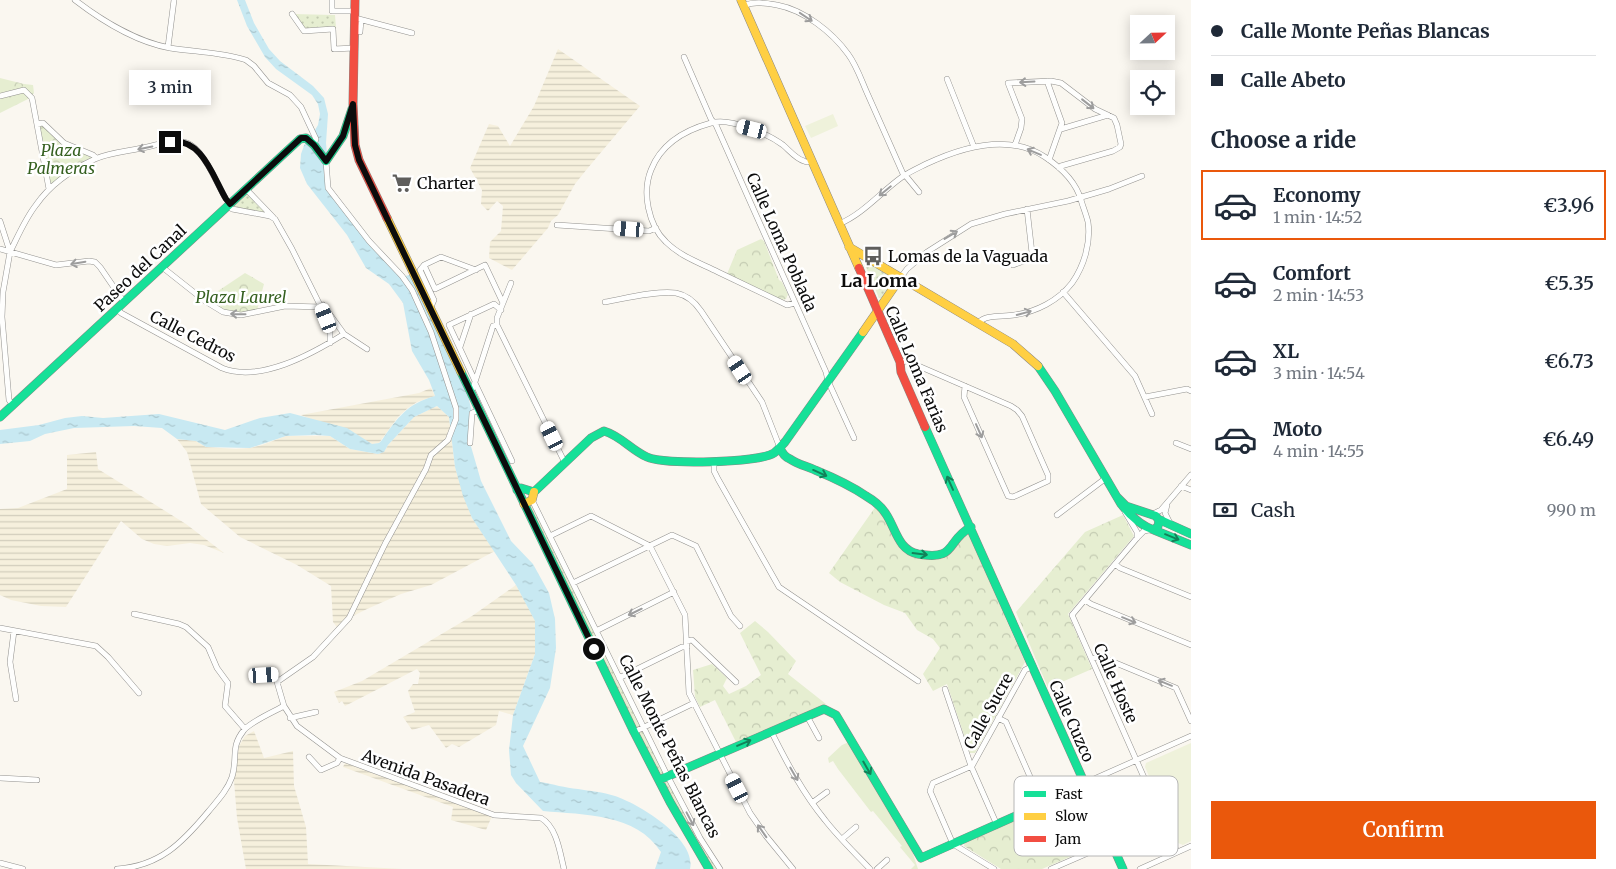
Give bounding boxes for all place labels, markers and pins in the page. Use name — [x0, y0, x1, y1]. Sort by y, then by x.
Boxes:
supermarket icon: Charter — [391, 172, 413, 194]
place label: Charter — [417, 173, 475, 193]
bus stop icon: Lomas de la Vaguada — [862, 245, 884, 267]
place label: Lomas de la Vaguada — [888, 246, 1048, 266]

